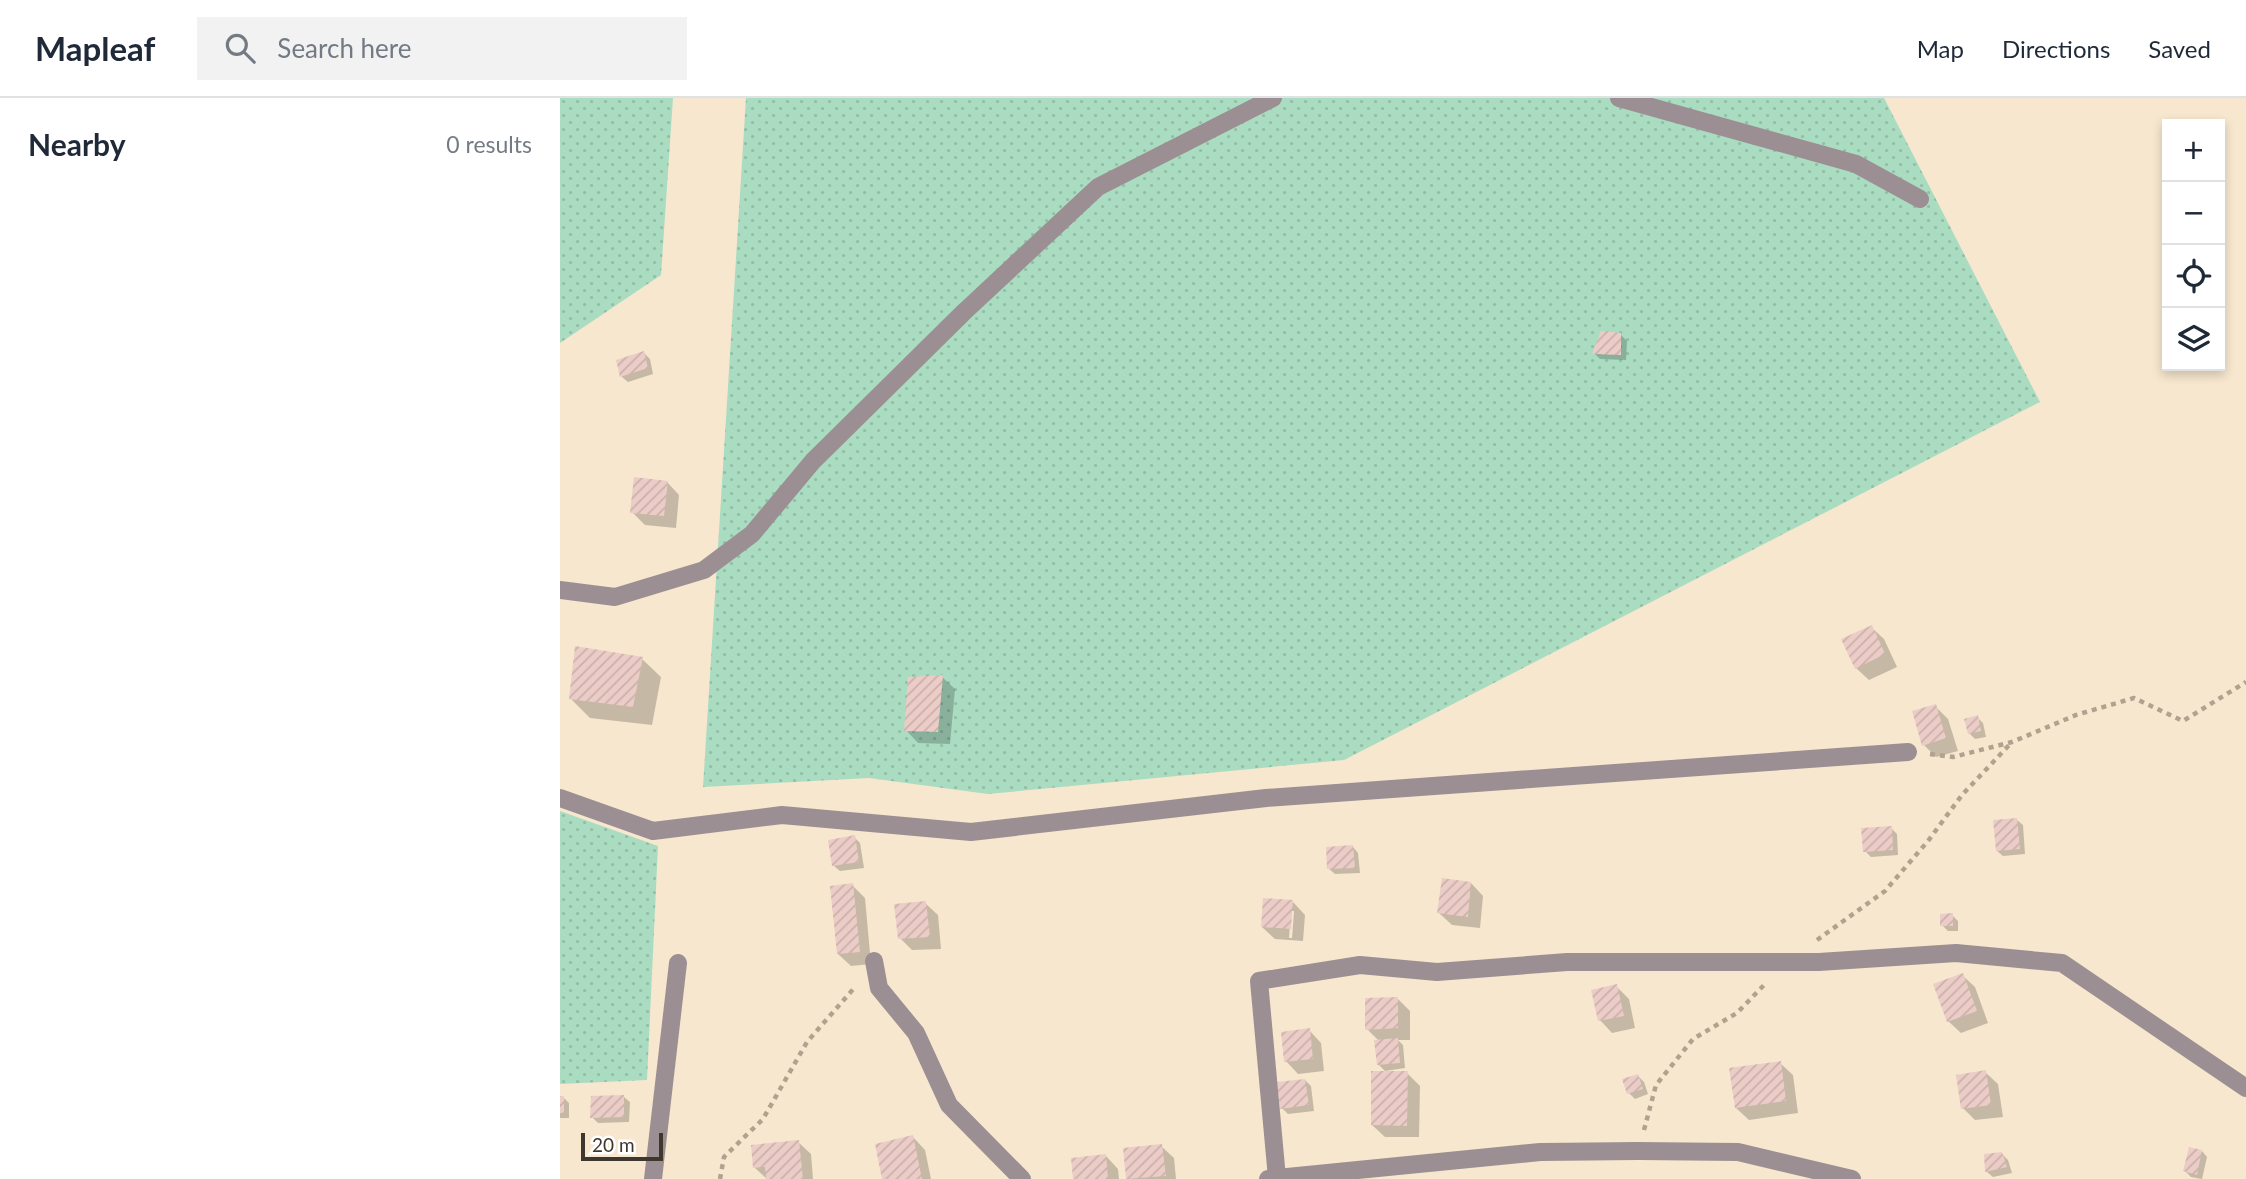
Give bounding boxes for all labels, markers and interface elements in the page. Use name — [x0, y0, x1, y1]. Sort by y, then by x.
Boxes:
search box — [197, 17, 687, 80]
text: Mapleaf — [35, 28, 155, 68]
icon: search — [221, 29, 259, 67]
text: Search here — [277, 32, 411, 64]
text: Map — [1917, 34, 1964, 63]
text: Directions — [2002, 34, 2110, 63]
text: Saved — [2148, 34, 2211, 63]
map controls — [2162, 119, 2225, 371]
button: + — [2162, 119, 2225, 182]
text: Nearby — [28, 126, 126, 162]
text: 0 results — [446, 130, 532, 158]
button: − — [2162, 182, 2225, 245]
button: locate — [2162, 245, 2225, 308]
button: layers — [2162, 308, 2225, 371]
scale bar — [581, 1130, 663, 1162]
text: 20 m — [592, 1133, 635, 1156]

